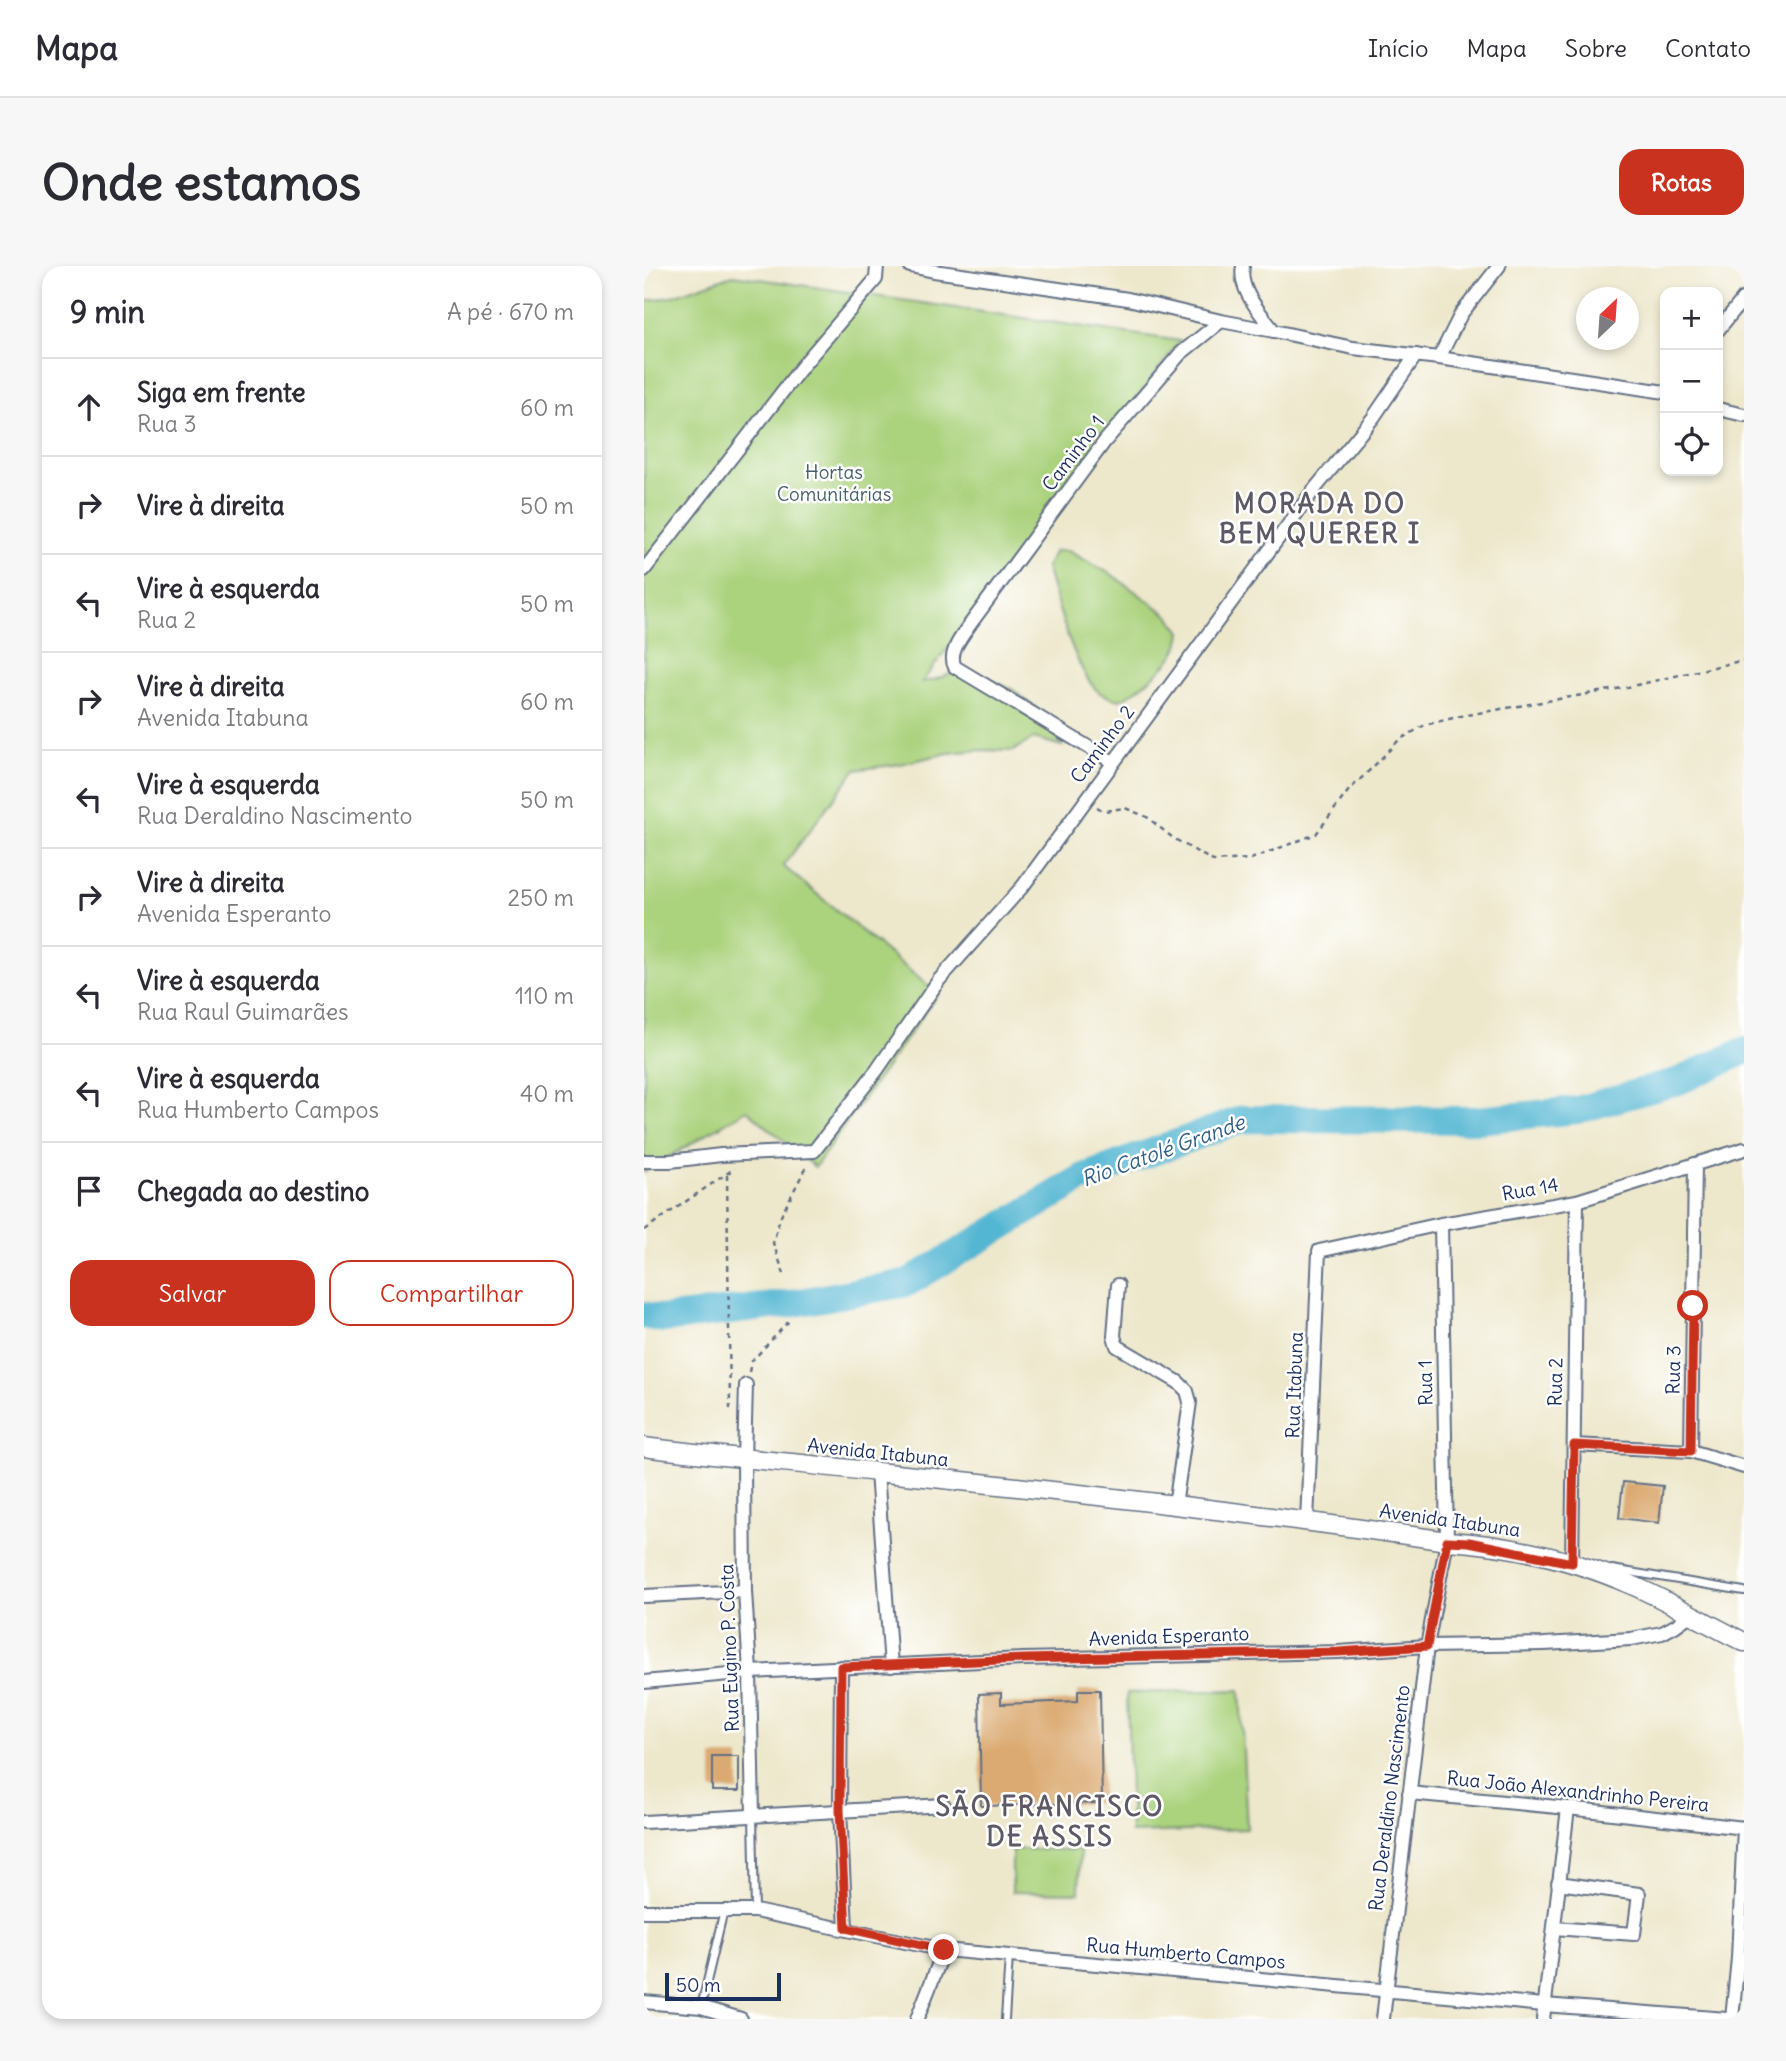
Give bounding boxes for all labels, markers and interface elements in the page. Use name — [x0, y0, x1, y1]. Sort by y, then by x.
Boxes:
text: Mapa — [35, 27, 118, 69]
text: Início — [1368, 33, 1428, 63]
text: Mapa — [1466, 33, 1527, 63]
text: Sobre — [1565, 33, 1627, 63]
text: Contato — [1665, 33, 1751, 63]
button: Rotas — [1619, 149, 1744, 215]
text: Onde estamos — [42, 152, 361, 213]
north arrow — [1576, 287, 1639, 350]
map controls — [1660, 287, 1723, 476]
button: + — [1660, 287, 1723, 350]
text: 9 min — [70, 293, 145, 331]
text: A pé · 670 m — [447, 297, 574, 326]
button: − — [1660, 350, 1723, 413]
text: Siga em frente — [137, 376, 305, 409]
icon: ahead — [70, 388, 108, 426]
text: 60 m — [520, 393, 574, 422]
text: Rua 3 — [137, 409, 197, 438]
street label: Caminho 1 — [1037, 410, 1109, 496]
button: locate — [1660, 413, 1723, 476]
park label: Hortas Comunitárias — [777, 460, 891, 506]
icon: right — [70, 486, 108, 524]
district label: MORADA DO BEM QUERER I — [1219, 487, 1421, 550]
text: Vire à direita — [137, 489, 285, 522]
text: 50 m — [520, 491, 574, 520]
text: Vire à esquerda — [137, 572, 320, 605]
icon: left — [70, 584, 108, 622]
text: 50 m — [520, 589, 574, 618]
text: Rua 2 — [137, 605, 196, 634]
text: Vire à direita — [137, 670, 285, 703]
icon: right — [70, 682, 108, 720]
text: 60 m — [520, 687, 574, 716]
street label: Caminho 2 — [1065, 700, 1139, 788]
text: Avenida Itabuna — [137, 703, 309, 732]
text: Vire à esquerda — [137, 768, 320, 801]
icon: left — [70, 780, 108, 818]
text: 50 m — [520, 785, 574, 814]
text: Rua Deraldino Nascimento — [137, 801, 412, 830]
text: Vire à direita — [137, 866, 285, 899]
icon: right — [70, 878, 108, 916]
text: 250 m — [507, 883, 574, 912]
text: Avenida Esperanto — [137, 899, 331, 928]
text: Vire à esquerda — [137, 964, 320, 997]
icon: left — [70, 976, 108, 1014]
text: 110 m — [515, 981, 574, 1010]
text: Rua Raul Guimarães — [137, 997, 349, 1026]
text: Vire à esquerda — [137, 1062, 320, 1095]
icon: left — [70, 1074, 108, 1112]
text: 40 m — [520, 1079, 574, 1108]
text: Rua Humberto Campos — [137, 1095, 379, 1124]
water label: Rio Catolé Grande — [1078, 1108, 1250, 1193]
icon: arrive — [70, 1172, 108, 1210]
street label: Rua 14 — [1500, 1172, 1560, 1206]
text: Chegada ao destino — [137, 1175, 369, 1208]
button: Salvar — [70, 1260, 315, 1326]
button: Compartilhar — [329, 1260, 574, 1326]
route start — [1677, 1290, 1708, 1321]
street label: Rua Itabuna — [1280, 1331, 1308, 1439]
street label: Rua 3 — [1661, 1345, 1685, 1395]
street label: Rua 2 — [1543, 1357, 1567, 1407]
street label: Rua 1 — [1413, 1360, 1437, 1406]
street label: Avenida Itabuna — [806, 1433, 950, 1471]
street label: Avenida Itabuna — [1378, 1498, 1522, 1542]
street label: Rua Eugino P. Costa — [714, 1563, 744, 1733]
street label: Avenida Esperanto — [1088, 1621, 1250, 1651]
street label: Rua Deraldino Nascimento — [1363, 1684, 1415, 1912]
street label: Rua João Alexandrinho Pereira — [1446, 1765, 1710, 1817]
district label: SÃO FRANCISCO DE ASSIS — [935, 1789, 1165, 1853]
street label: Rua Humberto Campos — [1085, 1932, 1287, 1974]
route end — [928, 1934, 959, 1965]
scale bar — [665, 1970, 780, 2002]
text: 50 m — [676, 1973, 721, 1997]

